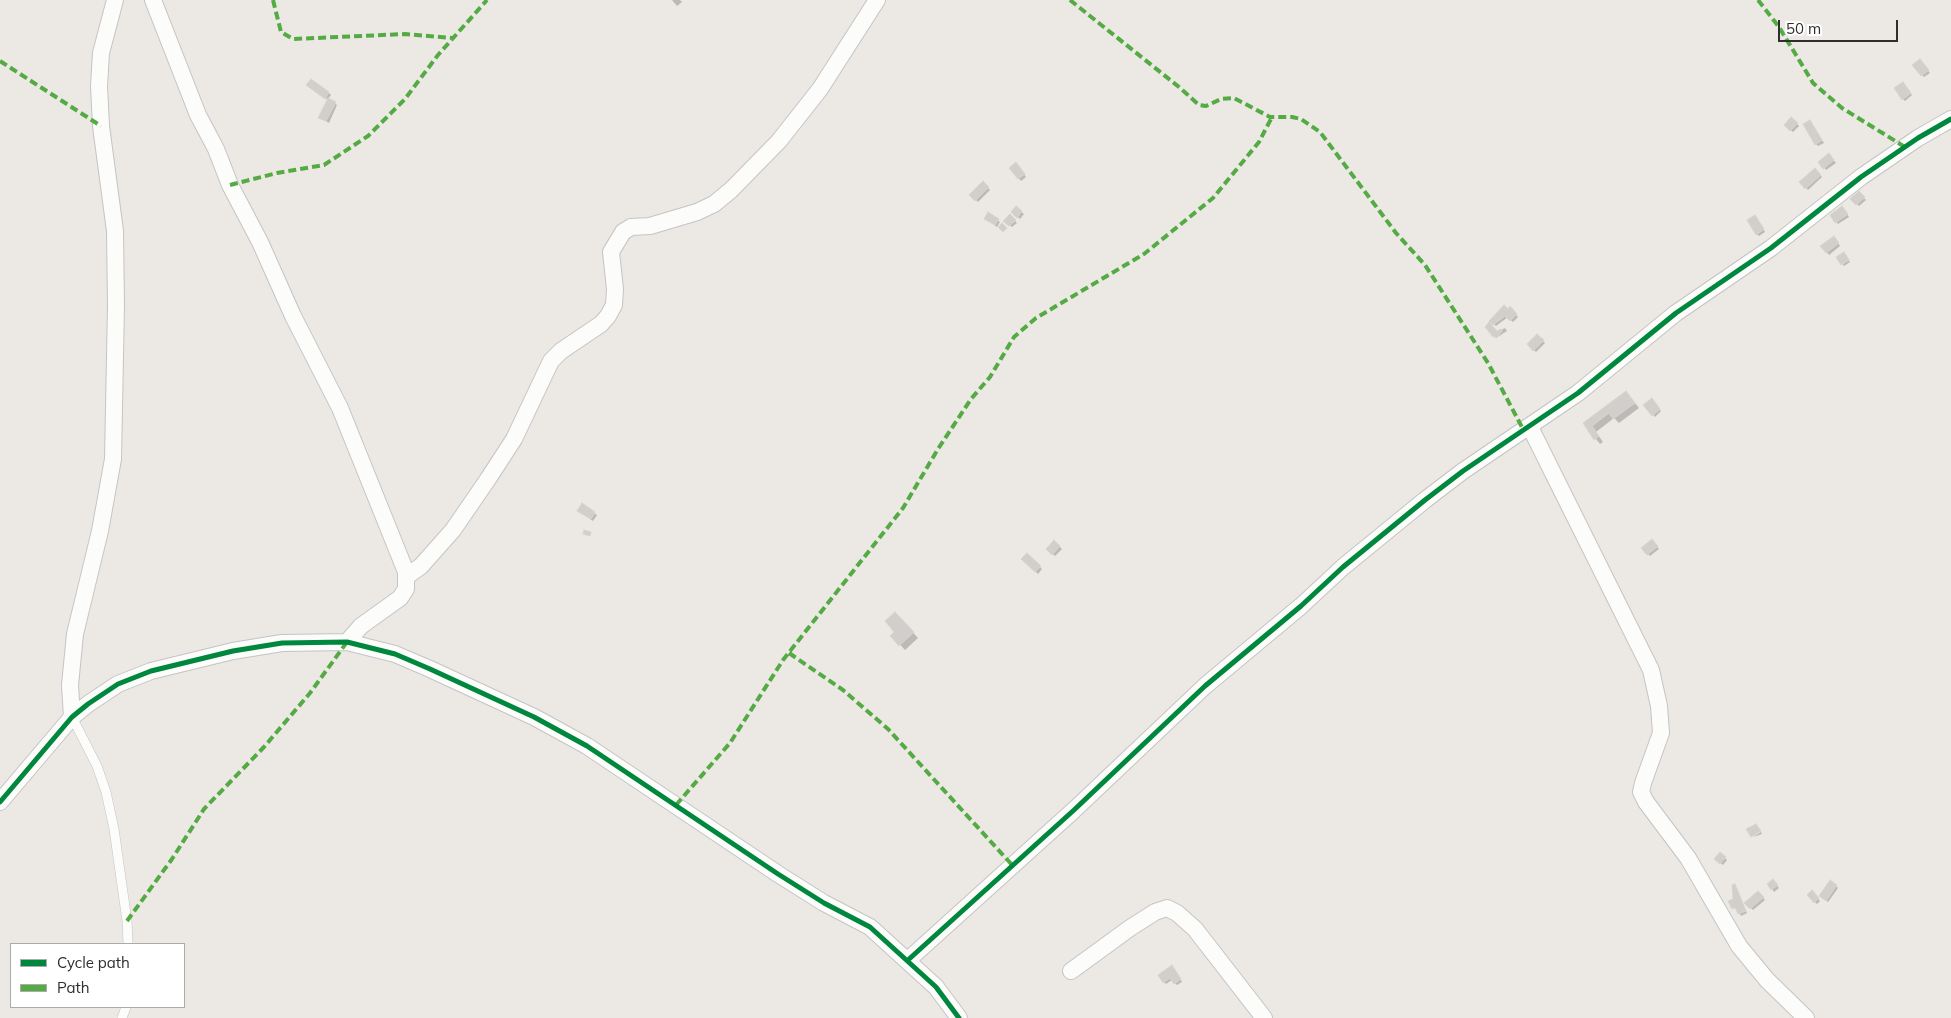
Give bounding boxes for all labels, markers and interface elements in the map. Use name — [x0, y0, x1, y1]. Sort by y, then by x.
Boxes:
scale bar — [1781, 10, 1901, 42]
text: 50 m — [1786, 19, 1821, 38]
legend — [10, 943, 185, 1008]
text: Cycle path — [57, 953, 130, 972]
text: Path — [57, 978, 89, 997]

